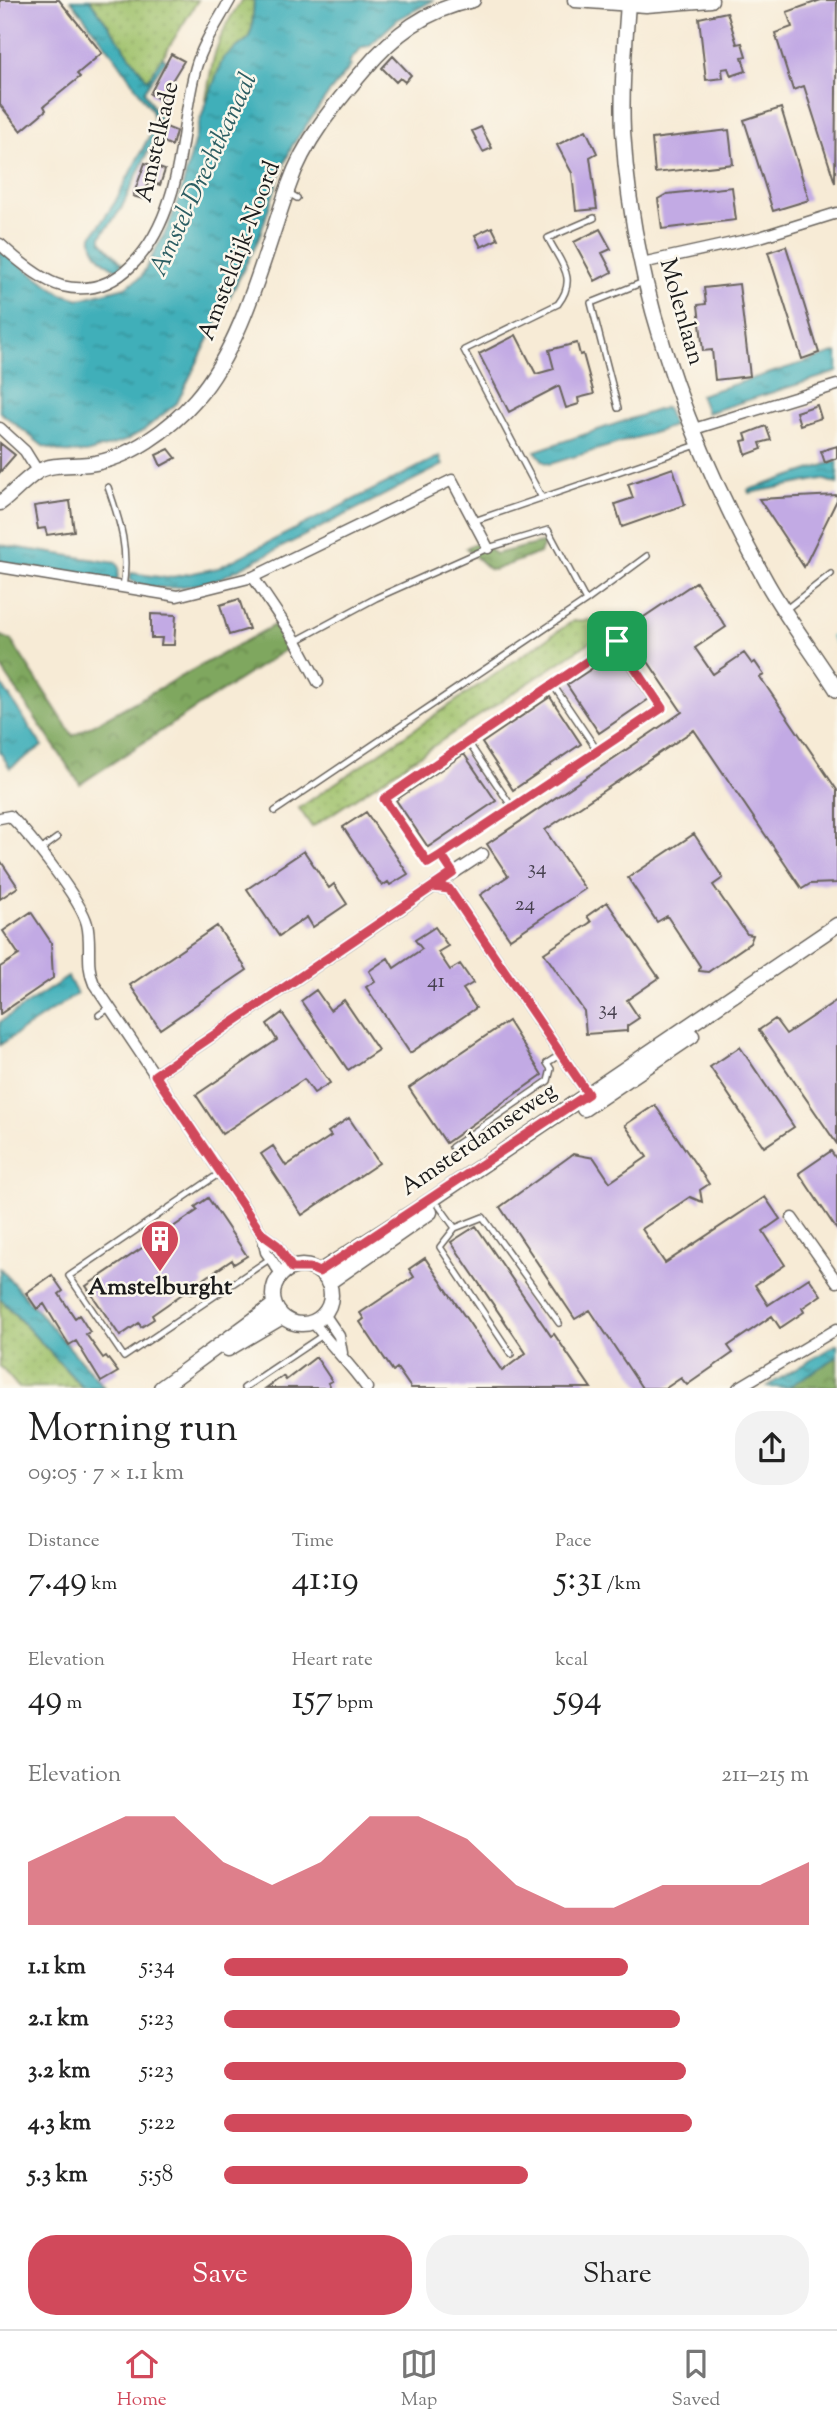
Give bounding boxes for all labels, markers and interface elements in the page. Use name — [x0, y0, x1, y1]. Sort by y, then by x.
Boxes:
water label: Amstel-Drechtkanaal — [141, 67, 268, 283]
street label: Amstelkade — [128, 78, 188, 206]
street label: Amsteldijk-Noord — [190, 156, 290, 346]
street label: Molenlaan — [650, 255, 712, 369]
pin — [587, 611, 647, 671]
icon: arrive — [598, 622, 636, 660]
house number: 34 — [527, 854, 547, 884]
house number: 24 — [515, 890, 535, 920]
house number: 41 — [427, 967, 445, 997]
house number: 34 — [598, 995, 618, 1025]
street label: Amsterdamseweg — [394, 1075, 564, 1205]
building icon: Amstelburght — [139, 1218, 181, 1273]
place label: Amstelburght — [88, 1271, 233, 1305]
text: Morning run — [28, 1404, 238, 1458]
button: share — [735, 1411, 809, 1485]
text: 09:05 · 7 × 1.1 km — [28, 1457, 184, 1490]
text: Distance — [28, 1528, 100, 1555]
text: Time — [292, 1528, 334, 1555]
text: Pace — [555, 1528, 592, 1555]
text: 7.49 — [28, 1555, 87, 1606]
text: 41:19 — [292, 1555, 359, 1606]
text: 5:31 — [555, 1555, 602, 1606]
text: km — [87, 1571, 117, 1598]
text: /km — [602, 1571, 641, 1598]
text: Elevation — [28, 1647, 105, 1674]
text: Heart rate — [292, 1647, 373, 1674]
text: kcal — [555, 1647, 588, 1674]
text: 49 — [28, 1674, 62, 1725]
text: 157 — [292, 1674, 333, 1725]
text: 594 — [555, 1674, 602, 1725]
text: m — [62, 1690, 82, 1717]
text: bpm — [333, 1690, 374, 1717]
text: Elevation — [28, 1759, 121, 1792]
text: 211–215 m — [721, 1759, 809, 1792]
text: 1.1 km — [28, 1951, 86, 1984]
text: 5:34 — [140, 1951, 175, 1984]
text: 2.1 km — [28, 2003, 89, 2036]
text: 5:23 — [140, 2003, 174, 2036]
text: 3.2 km — [28, 2055, 90, 2088]
text: 5:23 — [140, 2055, 174, 2088]
text: 4.3 km — [28, 2107, 91, 2140]
text: 5:22 — [140, 2107, 175, 2140]
text: 5.3 km — [28, 2159, 87, 2192]
text: 5:58 — [140, 2159, 173, 2192]
button: Save — [28, 2235, 412, 2315]
button: Share — [426, 2235, 809, 2315]
tab: Home — [117, 2345, 167, 2414]
tab: Map — [400, 2345, 438, 2414]
tab: Saved — [671, 2345, 720, 2414]

